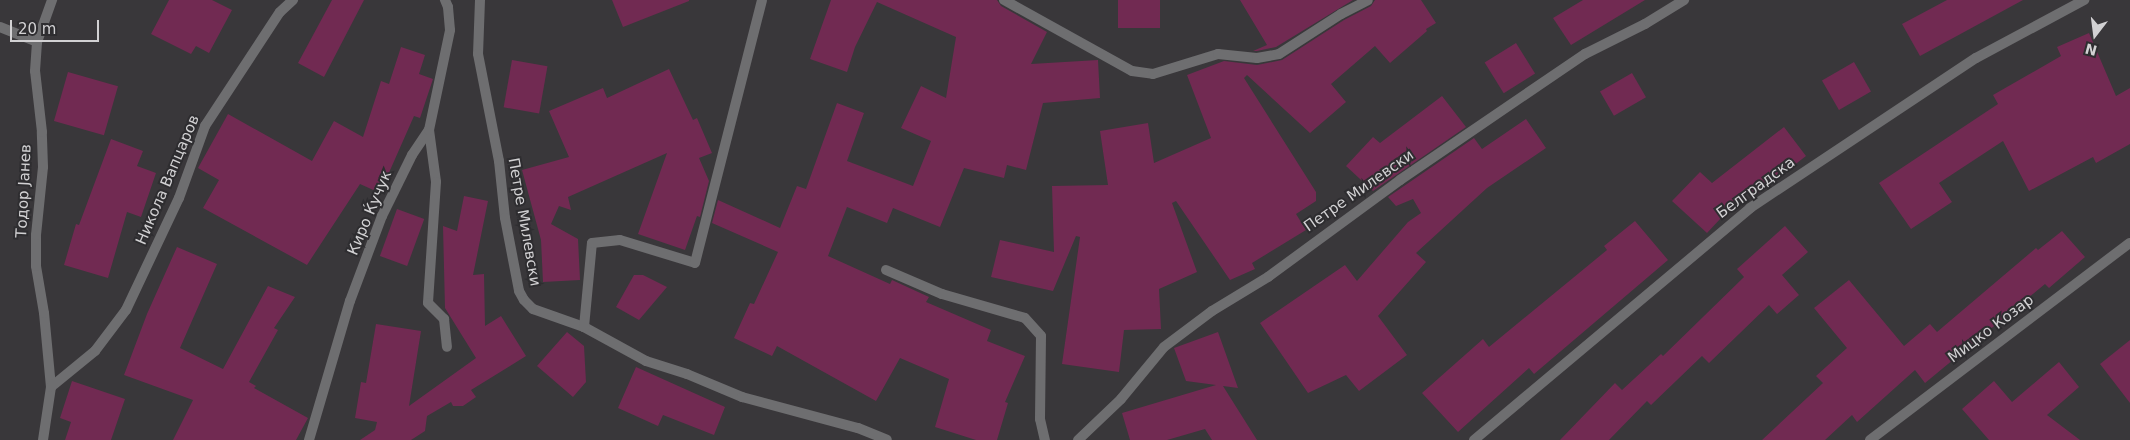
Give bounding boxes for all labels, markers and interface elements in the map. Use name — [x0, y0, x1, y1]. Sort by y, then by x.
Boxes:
scale bar — [12, 10, 101, 42]
north arrow — [2070, 10, 2120, 60]
text: 20 m — [18, 20, 56, 38]
text: N — [2083, 40, 2099, 59]
street label: Никола Вапцаров — [133, 112, 203, 248]
street label: Тодор Јанев — [13, 144, 35, 238]
street label: Петре Милевски — [1301, 146, 1417, 236]
street label: Белградска — [1713, 154, 1799, 222]
street label: Петре Милевски — [504, 156, 544, 288]
street label: Киро Ќучук — [344, 168, 396, 258]
street label: Мицко Козар — [1945, 291, 2037, 367]

